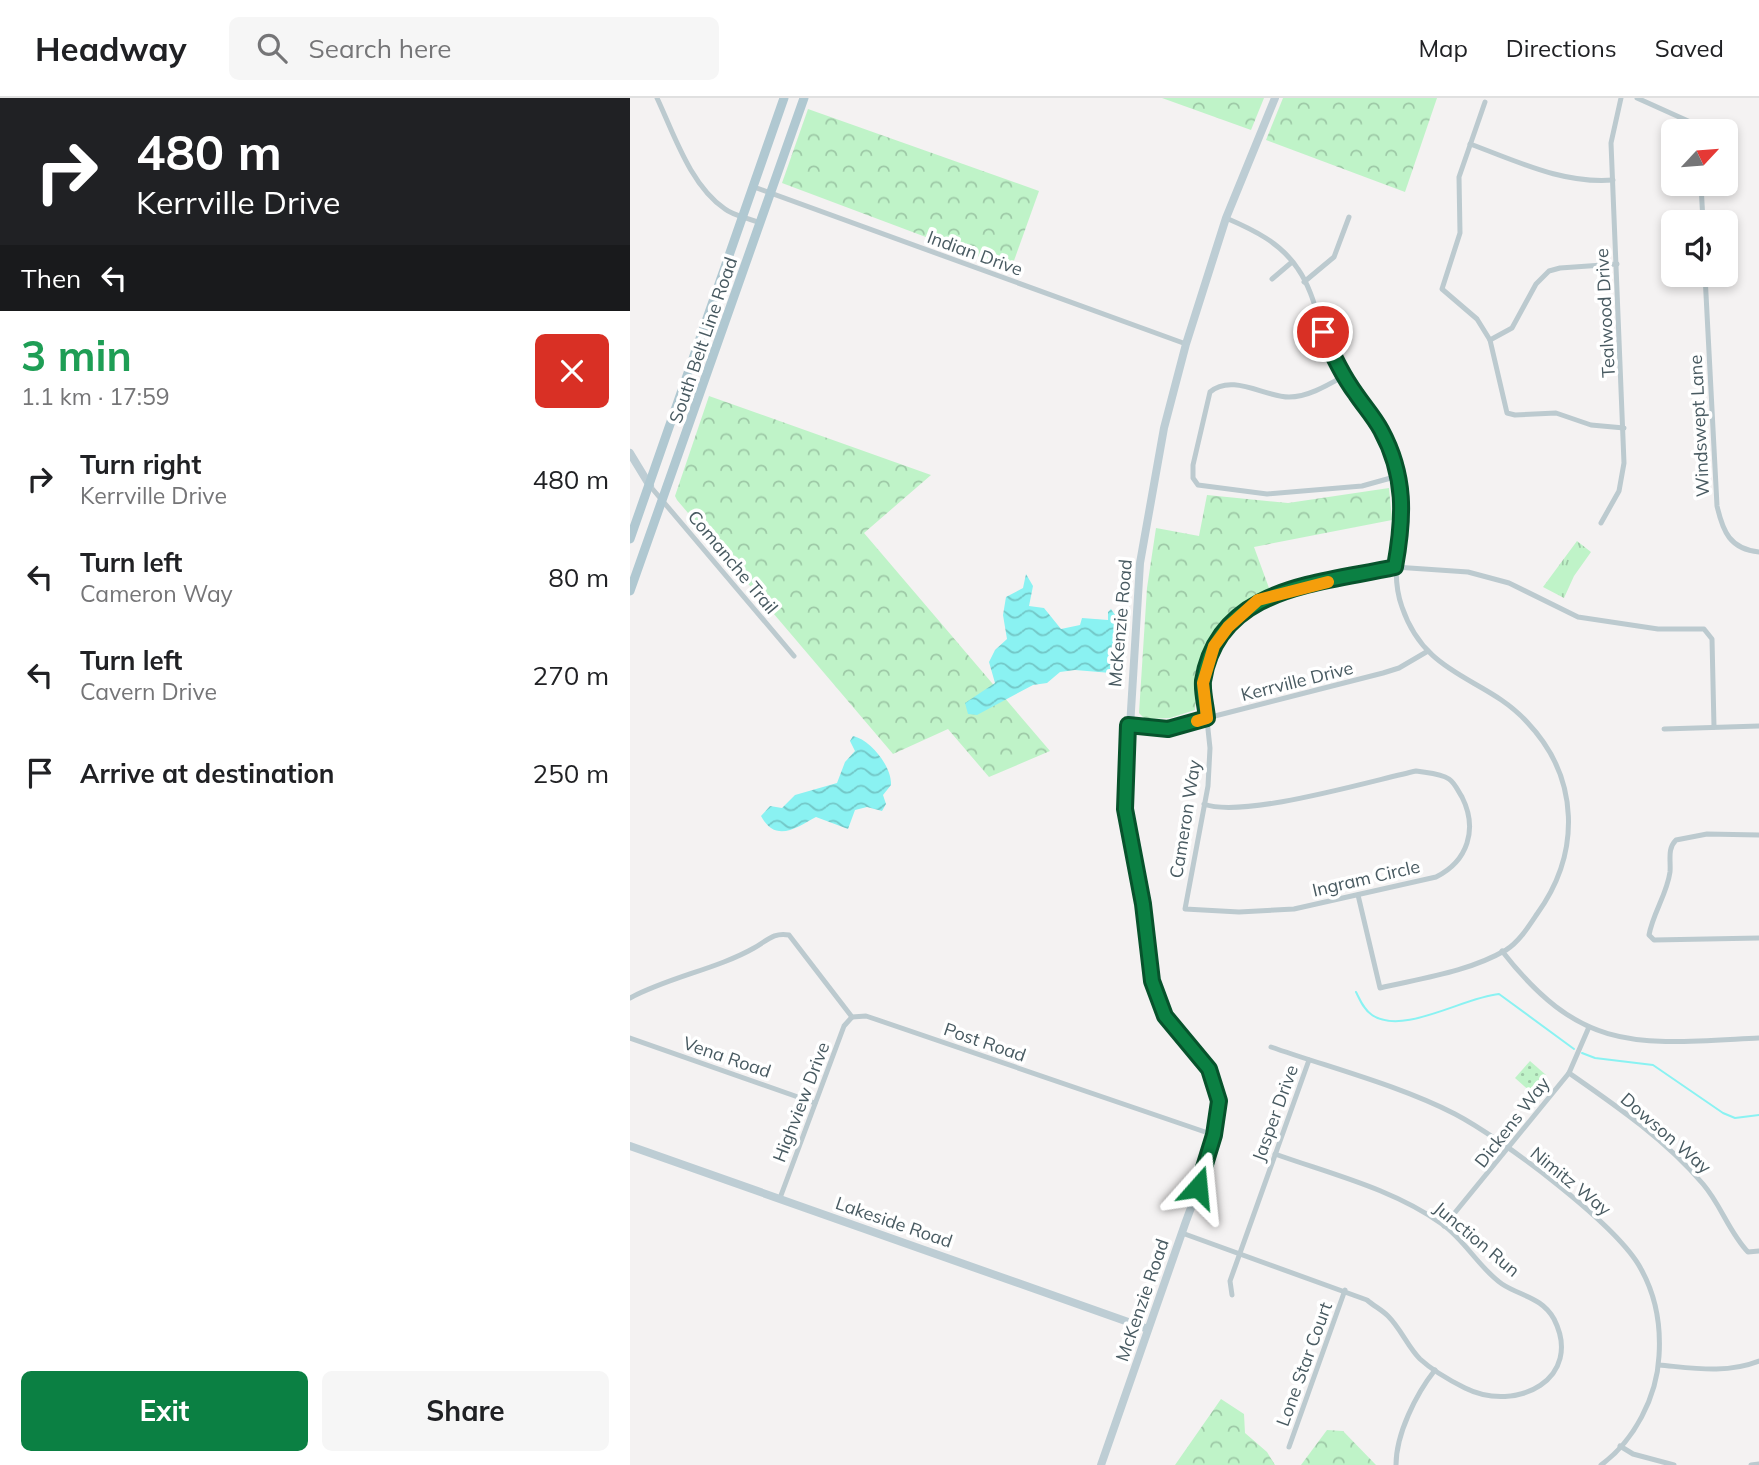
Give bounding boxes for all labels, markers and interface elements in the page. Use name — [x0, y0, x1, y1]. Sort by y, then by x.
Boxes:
search box — [229, 17, 719, 80]
text: Headway — [35, 28, 187, 69]
icon: search — [253, 29, 291, 67]
text: Search here — [309, 32, 451, 65]
text: Map — [1418, 33, 1468, 63]
text: Directions — [1506, 33, 1617, 63]
text: Saved — [1655, 33, 1724, 63]
north arrow — [1661, 119, 1738, 196]
map controls — [1661, 119, 1738, 287]
text: 480 m — [136, 121, 282, 182]
icon: right — [21, 126, 112, 217]
text: Kerrville Drive — [136, 182, 340, 222]
button: sound — [1661, 210, 1738, 287]
street label: Indian Drive — [924, 225, 1026, 281]
street label: Tealwood Drive — [1590, 248, 1620, 378]
street label: South Belt Line Road — [664, 254, 742, 426]
icon: left — [95, 259, 133, 297]
text: Then — [21, 262, 81, 295]
pin — [1293, 302, 1353, 362]
icon: arrive — [1304, 313, 1342, 351]
text: 3 min — [21, 329, 132, 382]
button: close — [535, 334, 609, 408]
street label: Windswept Lane — [1684, 354, 1714, 498]
text: 1.1 km · 17:59 — [21, 382, 170, 411]
text: Turn right — [80, 448, 201, 481]
icon: right — [21, 460, 59, 498]
text: 480 m — [533, 463, 609, 496]
text: Kerrville Drive — [80, 481, 227, 510]
street label: Comanche Trail — [683, 505, 783, 619]
text: Turn left — [80, 546, 182, 579]
icon: left — [21, 558, 59, 596]
street label: McKenzie Road — [1103, 558, 1137, 688]
text: 80 m — [548, 561, 609, 594]
text: Cameron Way — [80, 579, 233, 608]
text: Turn left — [80, 644, 182, 677]
icon: left — [21, 656, 59, 694]
street label: Kerrville Drive — [1238, 656, 1356, 706]
text: 270 m — [533, 659, 609, 692]
text: Cavern Drive — [80, 677, 217, 706]
icon: arrive — [21, 754, 59, 792]
text: Arrive at destination — [80, 757, 335, 790]
text: 250 m — [533, 757, 609, 790]
street label: Cameron Way — [1164, 758, 1206, 880]
street label: Ingram Circle — [1310, 854, 1422, 902]
street label: Post Road — [941, 1017, 1029, 1067]
street label: Vena Road — [680, 1031, 774, 1083]
street label: Highview Drive — [768, 1039, 834, 1165]
street label: Jasper Drive — [1247, 1062, 1303, 1164]
street label: Dickens Way — [1469, 1072, 1555, 1172]
street label: Dowson Way — [1616, 1087, 1716, 1179]
street label: Nimitz Way — [1526, 1141, 1616, 1221]
position arrow — [1161, 1150, 1235, 1224]
street label: Lakeside Road — [833, 1191, 955, 1253]
street label: Junction Run — [1429, 1196, 1525, 1282]
street label: McKenzie Road — [1110, 1236, 1174, 1364]
street label: Lone Star Court — [1271, 1299, 1337, 1429]
button: Exit — [21, 1371, 308, 1451]
button: Share — [322, 1371, 609, 1451]

